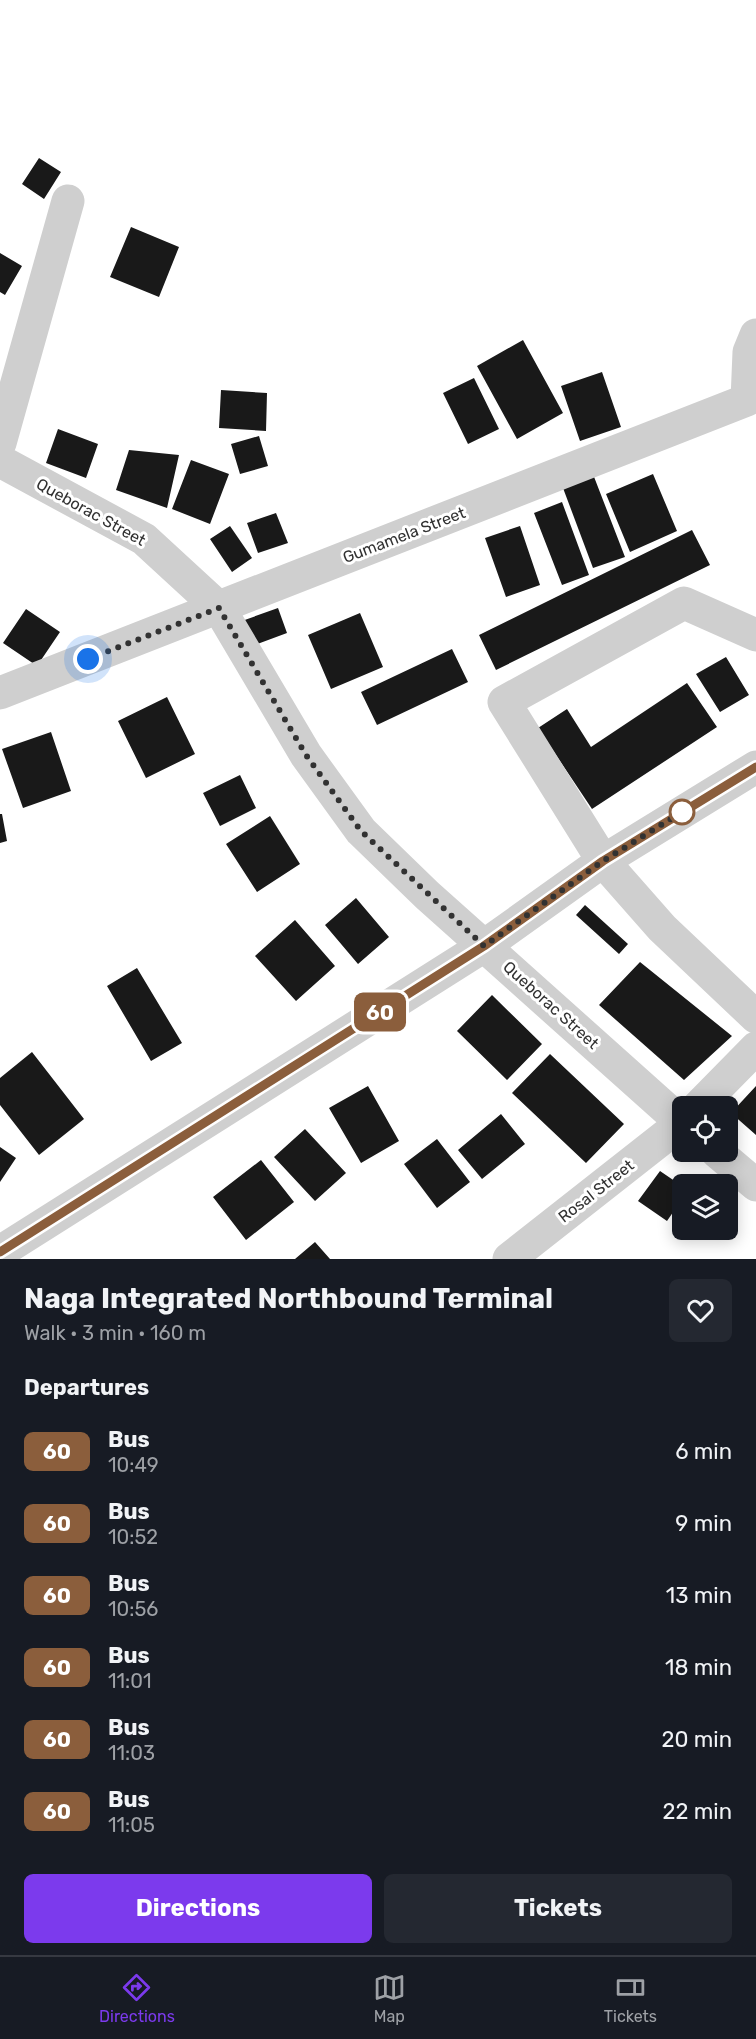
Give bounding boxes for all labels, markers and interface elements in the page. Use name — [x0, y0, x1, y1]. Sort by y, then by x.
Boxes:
street label: Queborac Street — [33, 474, 149, 550]
street label: Gumamela Street — [340, 503, 468, 567]
your location — [73, 644, 103, 674]
unlabelled marker — [669, 799, 695, 825]
street label: Queborac Street — [499, 957, 603, 1053]
line badge: 60 — [353, 992, 407, 1032]
text: 60 — [366, 1000, 394, 1025]
map controls — [672, 1096, 738, 1240]
button: locate — [672, 1096, 738, 1162]
street label: Rosal Street — [554, 1156, 638, 1226]
button: layers — [672, 1174, 738, 1240]
button: heart — [669, 1279, 732, 1342]
text: Naga Integrated Northbound Terminal — [24, 1282, 553, 1315]
text: Walk · 3 min · 160 m — [24, 1321, 206, 1345]
text: Departures — [24, 1374, 149, 1401]
text: Bus — [108, 1426, 150, 1453]
text: 6 min — [675, 1438, 732, 1465]
text: 60 — [43, 1439, 71, 1464]
text: 10:49 — [108, 1453, 159, 1477]
text: Bus — [108, 1498, 150, 1525]
text: 9 min — [675, 1510, 732, 1537]
text: 60 — [43, 1511, 71, 1536]
text: 10:52 — [108, 1525, 158, 1549]
text: Bus — [108, 1570, 150, 1597]
text: 13 min — [666, 1582, 732, 1609]
text: 60 — [43, 1583, 71, 1608]
text: 10:56 — [108, 1597, 158, 1621]
text: Bus — [108, 1642, 150, 1669]
text: 18 min — [665, 1654, 732, 1681]
text: 60 — [43, 1655, 71, 1680]
text: 11:01 — [108, 1669, 152, 1693]
text: Bus — [108, 1714, 150, 1741]
text: 20 min — [662, 1726, 732, 1753]
text: 60 — [43, 1727, 71, 1752]
text: 11:03 — [108, 1741, 155, 1765]
text: Bus — [108, 1786, 150, 1813]
text: 22 min — [663, 1798, 732, 1825]
text: 60 — [43, 1799, 71, 1824]
text: 11:05 — [108, 1813, 155, 1837]
button: Directions — [24, 1874, 372, 1943]
button: Tickets — [384, 1874, 732, 1943]
tab: Directions — [99, 1971, 175, 2026]
tab: Map — [373, 1971, 406, 2026]
tab: Tickets — [604, 1971, 657, 2026]

